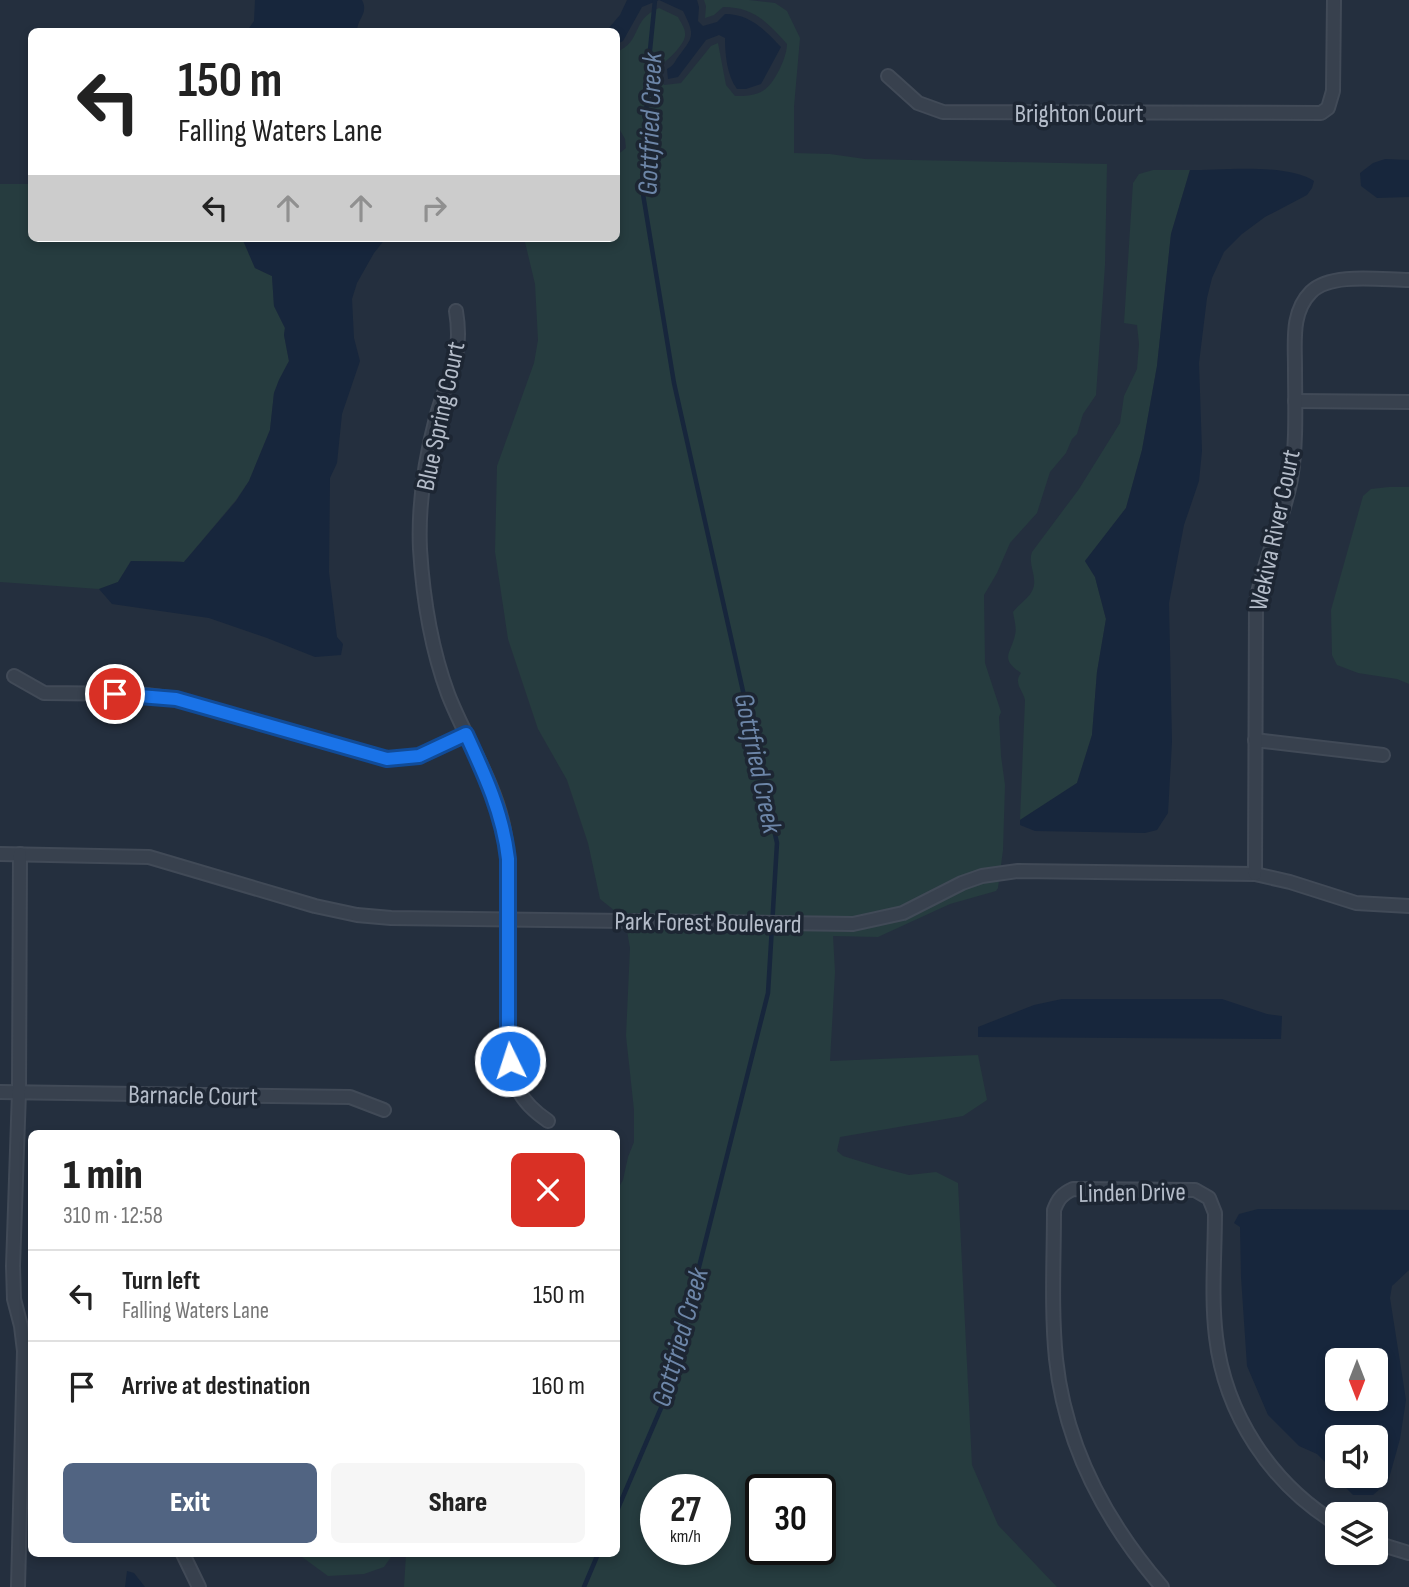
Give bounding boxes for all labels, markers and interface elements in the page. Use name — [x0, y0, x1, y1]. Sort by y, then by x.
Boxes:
water label: Gottfried Creek — [632, 51, 670, 196]
text: 150 m — [178, 52, 282, 111]
icon: left — [63, 56, 154, 147]
street label: Brighton Court — [1014, 99, 1144, 130]
text: Falling Waters Lane — [178, 112, 383, 151]
icon: left — [196, 189, 234, 227]
icon: ahead — [269, 189, 307, 227]
icon: ahead — [342, 189, 380, 227]
icon: right — [415, 189, 453, 227]
street label: Blue Spring Court — [411, 339, 472, 494]
street label: Wekiva River Court — [1243, 447, 1308, 614]
pin — [85, 664, 145, 724]
icon: arrive — [96, 675, 134, 713]
water label: Gottfried Creek — [727, 690, 789, 838]
street label: Park Forest Boulevard — [614, 906, 802, 941]
position arrow — [473, 1024, 547, 1098]
street label: Barnacle Court — [128, 1080, 258, 1113]
text: 1 min — [63, 1150, 143, 1201]
button: close — [511, 1153, 585, 1227]
street label: Linden Drive — [1078, 1177, 1186, 1210]
text: 310 m · 12:58 — [63, 1202, 163, 1230]
water label: Gottfried Creek — [645, 1263, 716, 1410]
text: Turn left — [122, 1266, 200, 1297]
icon: left — [63, 1277, 101, 1315]
text: 150 m — [533, 1280, 585, 1311]
text: Falling Waters Lane — [122, 1297, 269, 1325]
north arrow — [1325, 1348, 1388, 1410]
map controls — [1325, 1348, 1388, 1565]
icon: arrive — [63, 1368, 101, 1406]
text: Arrive at destination — [122, 1371, 310, 1402]
text: 160 m — [532, 1371, 585, 1402]
button: sound — [1325, 1425, 1388, 1488]
button: Exit — [63, 1463, 317, 1543]
button: Share — [331, 1463, 585, 1543]
speed limit sign: 30 — [745, 1474, 836, 1565]
text: 27 — [670, 1489, 701, 1532]
button: layers — [1325, 1502, 1388, 1565]
text: km/h — [670, 1526, 701, 1547]

